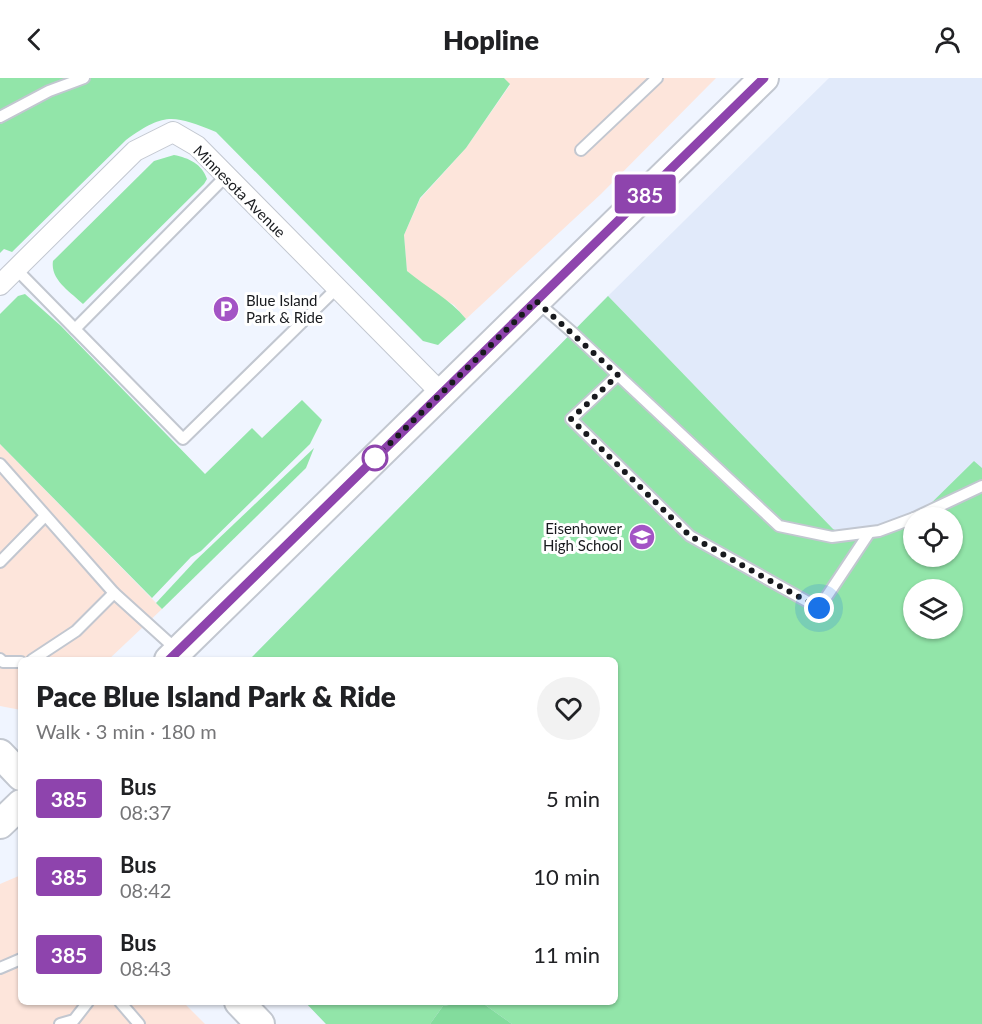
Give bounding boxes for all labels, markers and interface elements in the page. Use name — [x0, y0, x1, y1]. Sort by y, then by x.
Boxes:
icon: back — [18, 23, 51, 56]
text: Hopline — [443, 23, 539, 56]
icon: person — [931, 23, 964, 56]
street label: Minnesota Avenue — [190, 141, 290, 241]
line badge: 385 — [610, 174, 680, 214]
text: 385 — [627, 182, 663, 207]
place label: Blue Island Park & Ride — [246, 291, 323, 326]
parking icon: Blue Island Park & Ride — [211, 294, 241, 324]
unlabelled marker — [362, 445, 388, 471]
map controls — [903, 507, 963, 639]
button: locate — [903, 507, 963, 567]
place label: Eisenhower High School — [543, 519, 623, 554]
school or university icon: Eisenhower High School — [627, 522, 657, 552]
button: layers — [903, 579, 963, 639]
your location — [804, 593, 834, 623]
button: heart — [537, 677, 600, 740]
text: Pace Blue Island Park & Ride — [36, 679, 396, 713]
text: Walk · 3 min · 180 m — [36, 719, 217, 743]
text: Bus — [120, 773, 156, 800]
text: 5 min — [546, 785, 600, 812]
text: 385 — [51, 786, 87, 811]
text: 08:37 — [120, 800, 171, 824]
text: Bus — [120, 851, 156, 878]
text: 10 min — [533, 863, 600, 890]
text: 385 — [51, 864, 87, 889]
text: 08:42 — [120, 878, 171, 902]
text: Bus — [120, 929, 156, 956]
text: 11 min — [533, 941, 600, 968]
text: 385 — [51, 942, 87, 967]
text: 08:43 — [120, 956, 171, 980]

